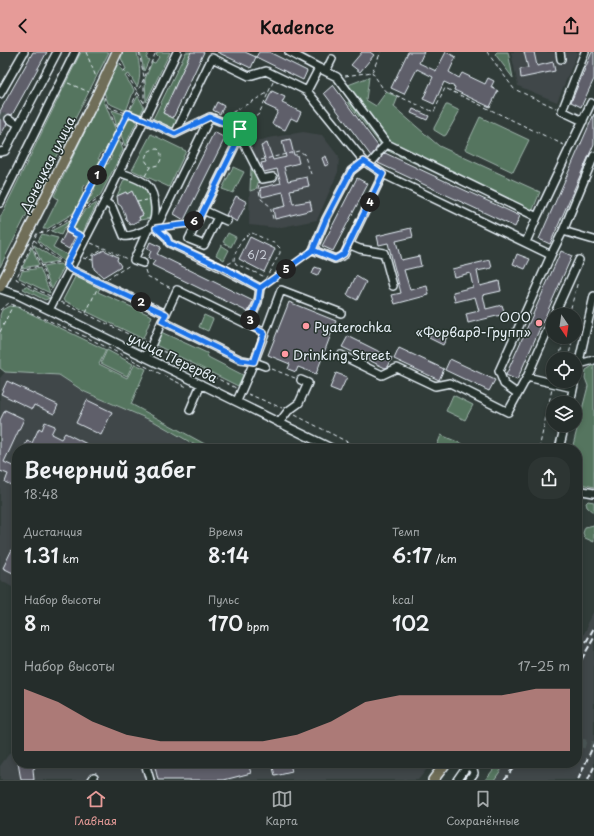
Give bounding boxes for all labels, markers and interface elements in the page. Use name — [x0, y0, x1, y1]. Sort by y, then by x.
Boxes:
text: Kadence — [260, 13, 334, 40]
icon: back — [12, 15, 34, 37]
icon: share — [560, 15, 582, 37]
street label: Донецкая улица — [14, 112, 80, 216]
pin — [223, 112, 257, 146]
icon: arrive — [229, 118, 251, 140]
pin: 1 — [87, 165, 107, 185]
text: 1 — [94, 166, 100, 183]
pin: 4 — [360, 192, 380, 212]
text: 4 — [366, 193, 374, 210]
pin: 6 — [184, 211, 204, 231]
text: 6 — [190, 212, 198, 229]
house number: 6/2 — [247, 246, 267, 263]
pin: 5 — [276, 259, 296, 279]
text: 5 — [282, 260, 290, 277]
pin: 2 — [131, 292, 151, 312]
text: 2 — [137, 293, 145, 310]
place label: ООО «Форвард-Групп» — [415, 307, 531, 341]
north arrow — [546, 308, 582, 344]
map controls — [546, 308, 582, 432]
pin: 3 — [240, 310, 260, 330]
text: 3 — [246, 311, 254, 328]
place label: Pyaterochka — [314, 317, 392, 336]
marker: ООО «Форвард-Групп» — [534, 318, 544, 328]
marker: Pyaterochka — [301, 321, 311, 331]
street label: улица Перерва — [125, 327, 222, 387]
place label: Drinking Street — [293, 345, 390, 364]
marker: Drinking Street — [280, 349, 290, 359]
button: locate — [546, 352, 582, 388]
button: layers — [546, 396, 582, 432]
text: Вечерний забег — [24, 452, 195, 485]
button: share — [528, 457, 570, 499]
text: 18:48 — [24, 484, 58, 503]
text: Дистанция — [24, 523, 82, 540]
text: Время — [208, 523, 243, 540]
text: Темп — [392, 523, 420, 540]
text: 1.31 — [24, 540, 59, 570]
text: 8:14 — [208, 540, 249, 570]
text: 6:17 — [392, 540, 432, 570]
text: km — [59, 550, 79, 567]
text: /km — [432, 550, 457, 567]
text: Набор высоты — [24, 591, 101, 608]
text: Пульс — [208, 591, 239, 608]
text: kcal — [392, 591, 414, 608]
text: 8 — [24, 608, 37, 638]
text: 170 — [208, 608, 243, 638]
text: 102 — [392, 608, 430, 638]
text: m — [37, 618, 50, 635]
text: bpm — [243, 618, 269, 635]
text: Набор высоты — [24, 656, 115, 675]
text: 17–25 m — [518, 656, 570, 675]
tab: Главная — [74, 788, 117, 829]
tab: Карта — [265, 788, 298, 829]
tab: Сохранённые — [446, 788, 520, 829]

